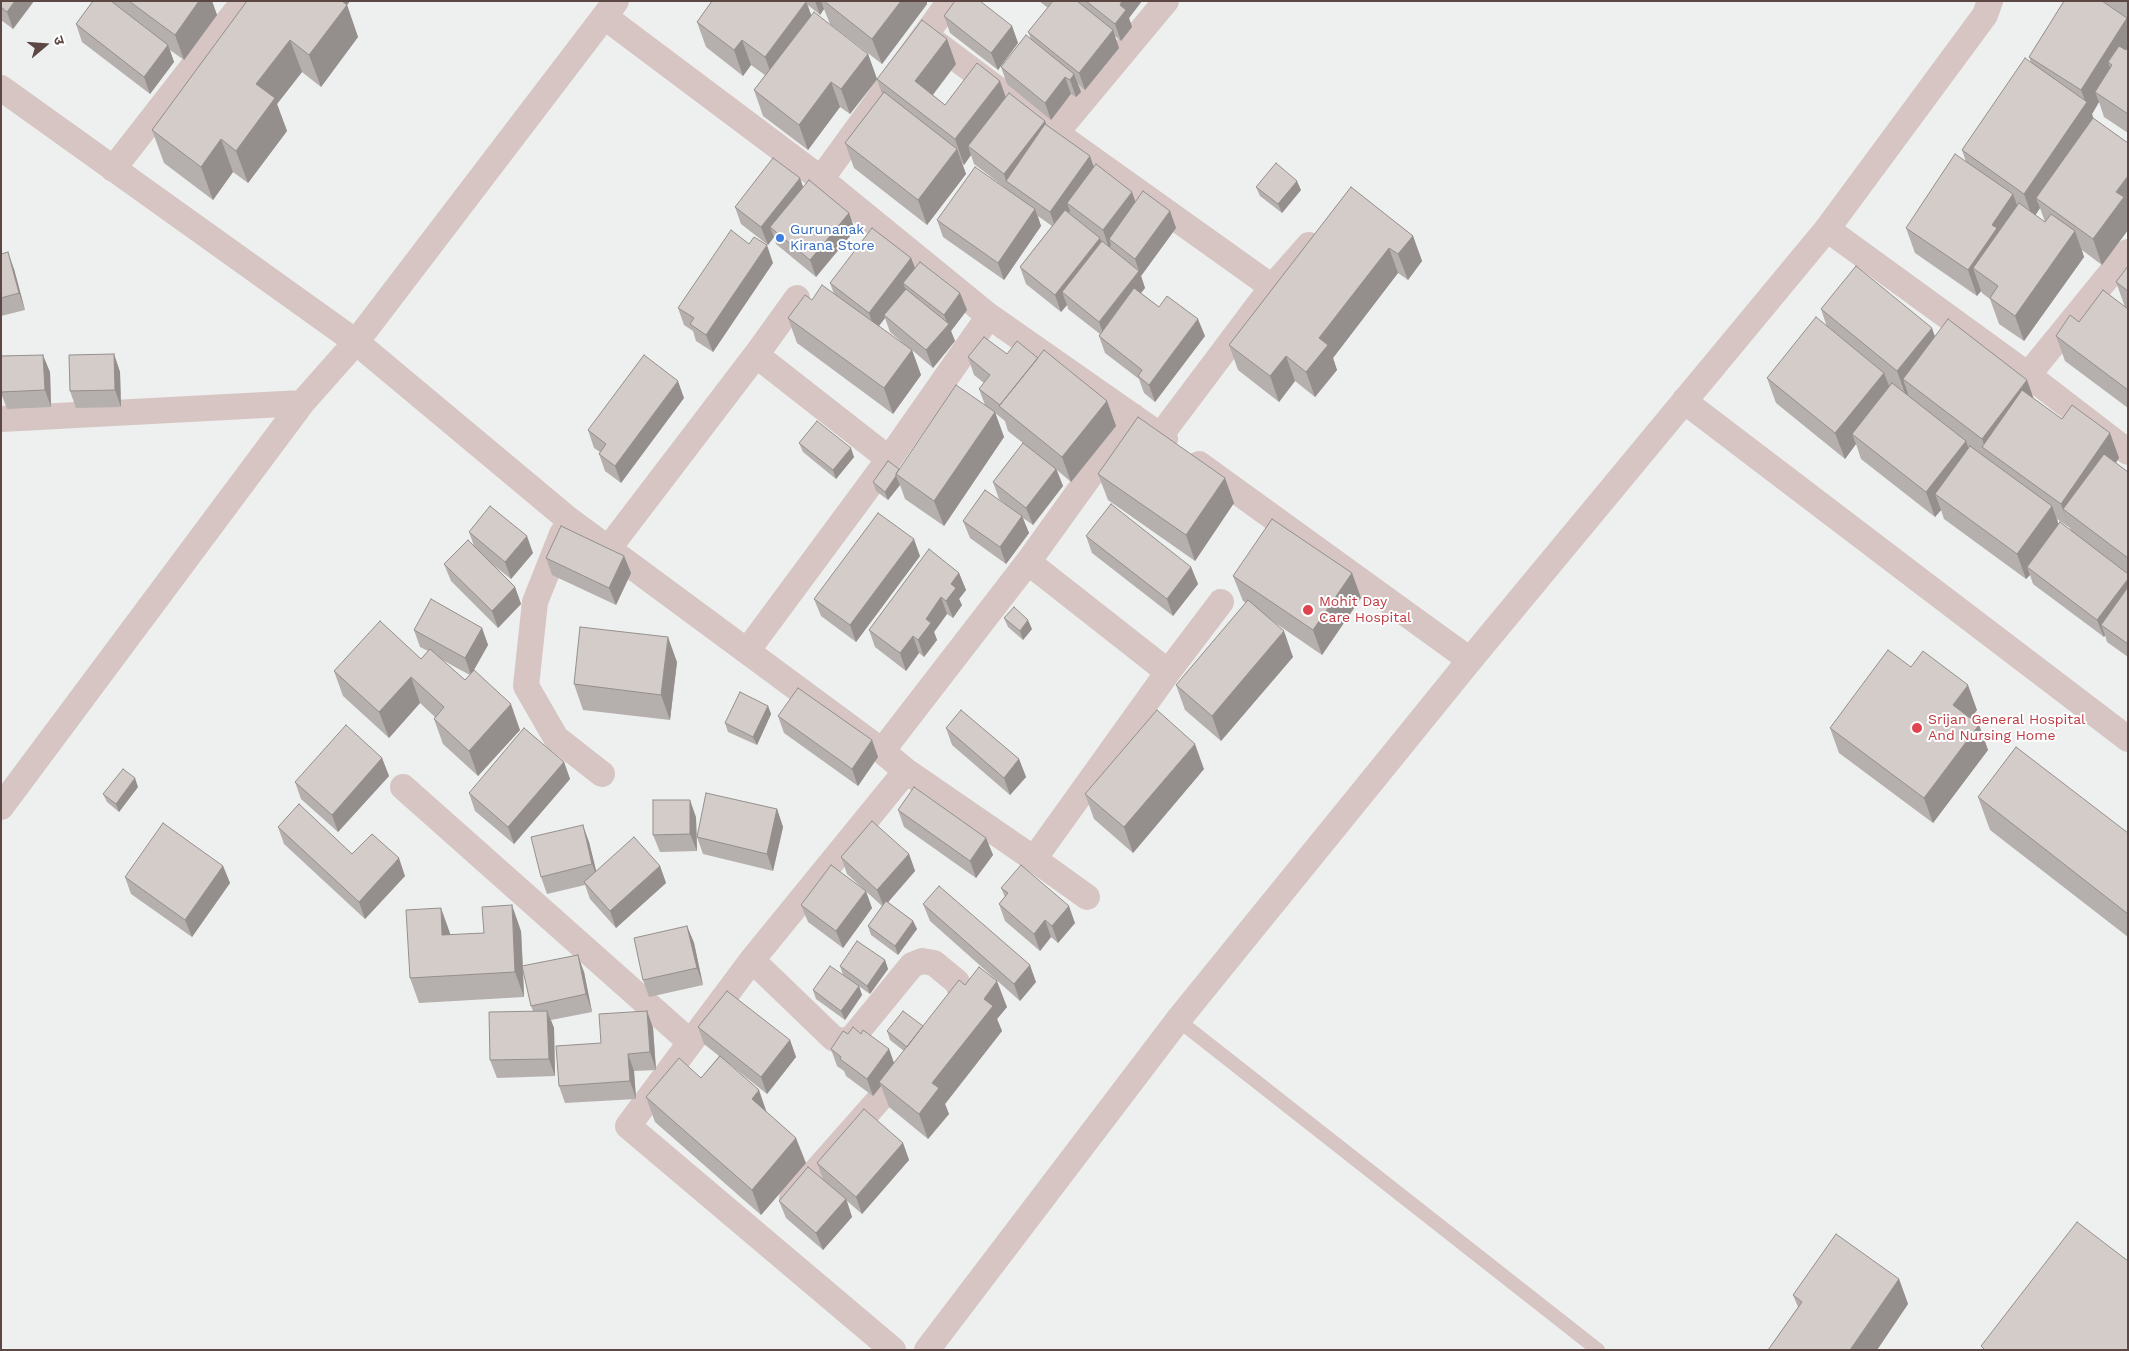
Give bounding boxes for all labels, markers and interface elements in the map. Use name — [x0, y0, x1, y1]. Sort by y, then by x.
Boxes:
north arrow — [20, 20, 70, 70]
text: उ — [50, 34, 68, 47]
place label: Gurunanak Kirana Store — [790, 222, 875, 254]
marker: Gurunanak Kirana Store — [774, 232, 786, 244]
place label: Mohit Day Care Hospital — [1319, 594, 1411, 626]
marker: Mohit Day Care Hospital — [1301, 603, 1315, 617]
place label: Srijan General Hospital And Nursing Home — [1928, 712, 2085, 744]
marker: Srijan General Hospital And Nursing Home — [1910, 721, 1924, 735]

